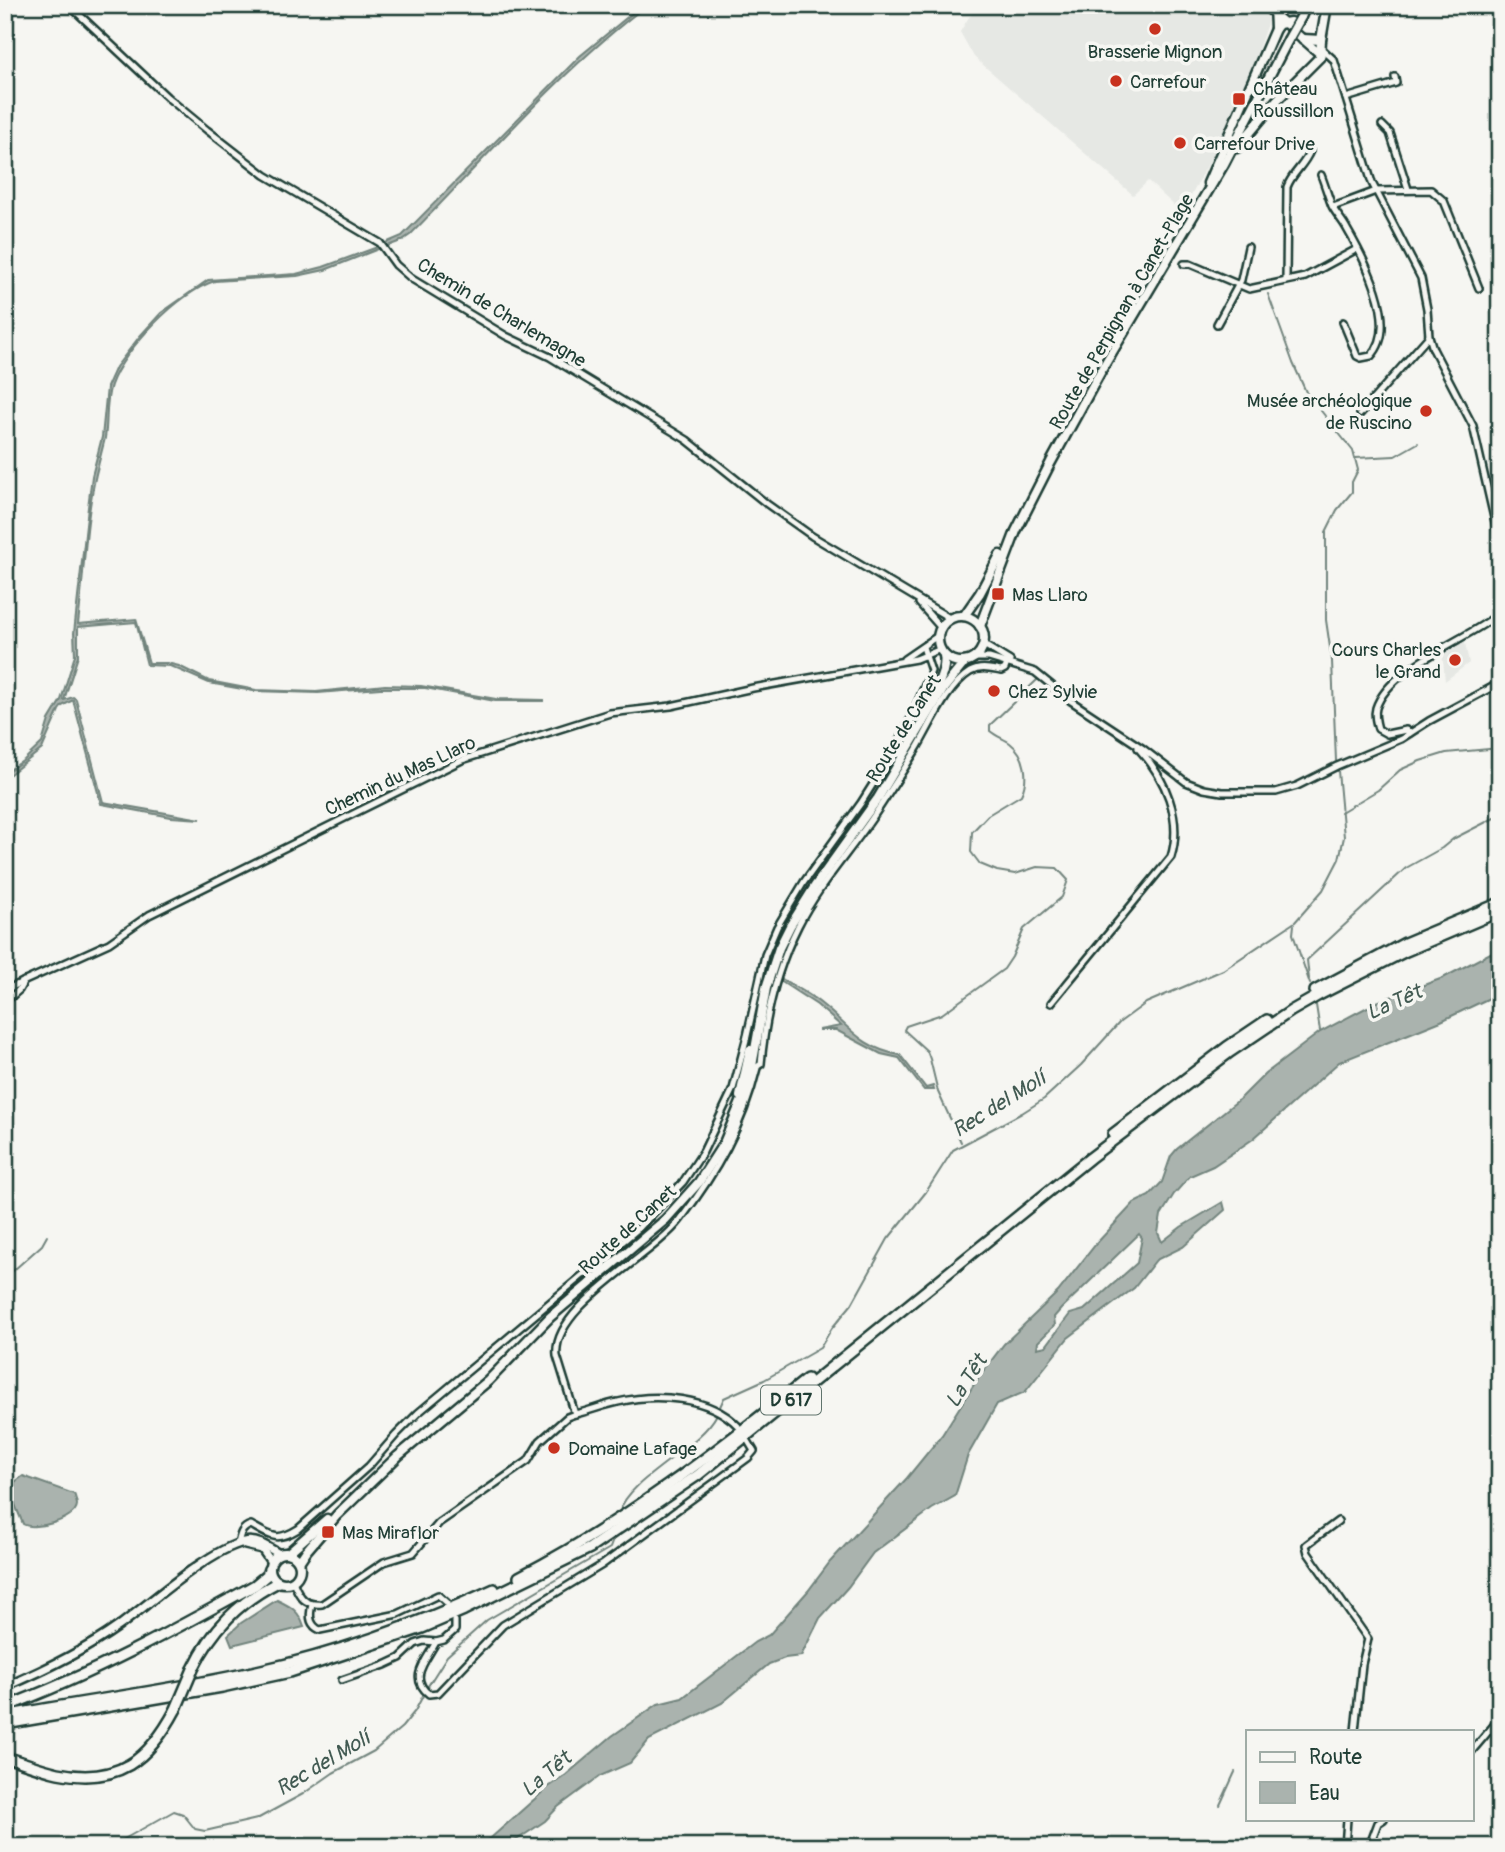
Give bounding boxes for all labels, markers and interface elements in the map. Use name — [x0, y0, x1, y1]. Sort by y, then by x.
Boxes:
marker: Brasserie Mignon — [1147, 21, 1163, 37]
place label: Brasserie Mignon — [1088, 40, 1222, 64]
place label: Carrefour — [1130, 70, 1206, 94]
marker: Carrefour — [1108, 73, 1124, 89]
place label: Château Roussillon — [1253, 77, 1334, 123]
marker: Château Roussillon — [1231, 91, 1247, 107]
place label: Carrefour Drive — [1194, 132, 1316, 156]
marker: Carrefour Drive — [1172, 135, 1188, 151]
street label: Route de Perpignan à Canet-Plage — [1044, 189, 1200, 434]
street label: Chemin de Charlemagne — [413, 253, 591, 373]
place label: Musée archéologique de Ruscino — [1247, 389, 1413, 435]
marker: Musée archéologique de Ruscino — [1418, 403, 1434, 419]
place label: Mas Llaro — [1012, 583, 1088, 607]
marker: Mas Llaro — [990, 586, 1006, 602]
place label: Cours Charles le Grand — [1331, 638, 1441, 684]
marker: Cours Charles le Grand — [1447, 652, 1463, 668]
street label: Route de Canet — [861, 670, 947, 787]
place label: Chez Sylvie — [1008, 680, 1098, 704]
marker: Chez Sylvie — [986, 683, 1002, 699]
street label: Chemin du Mas Llaro — [321, 730, 480, 821]
water label: La Têt — [1362, 977, 1428, 1026]
water label: Rec del Molí — [947, 1063, 1055, 1144]
street label: Route de Canet — [574, 1180, 682, 1280]
water label: La Têt — [939, 1348, 995, 1413]
road number: D 617 — [761, 1386, 821, 1414]
place label: Domaine Lafage — [568, 1437, 698, 1461]
marker: Domaine Lafage — [546, 1440, 562, 1456]
place label: Mas Miraflor — [342, 1521, 439, 1545]
marker: Mas Miraflor — [320, 1524, 336, 1540]
water label: Rec del Molí — [271, 1723, 379, 1802]
legend — [1246, 1730, 1474, 1820]
water label: La Têt — [516, 1744, 579, 1803]
text: Route — [1309, 1744, 1362, 1771]
text: Eau — [1309, 1780, 1340, 1807]

